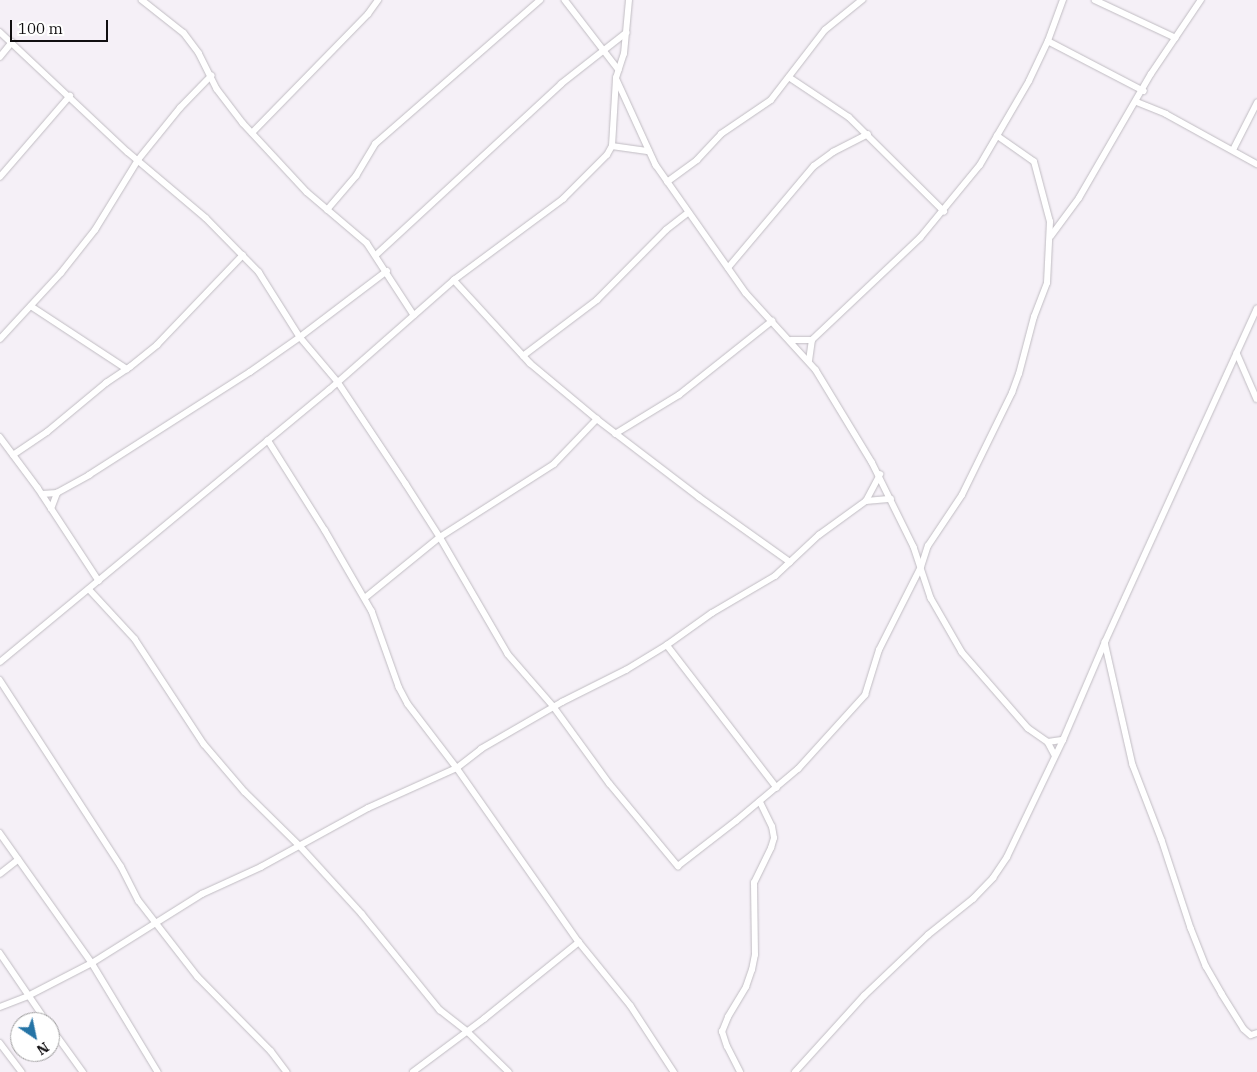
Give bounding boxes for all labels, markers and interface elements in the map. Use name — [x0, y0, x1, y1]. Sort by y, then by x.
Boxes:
scale bar — [12, 10, 110, 42]
text: 100 m — [18, 19, 63, 38]
north arrow — [10, 1012, 60, 1062]
text: N — [33, 1038, 52, 1059]

